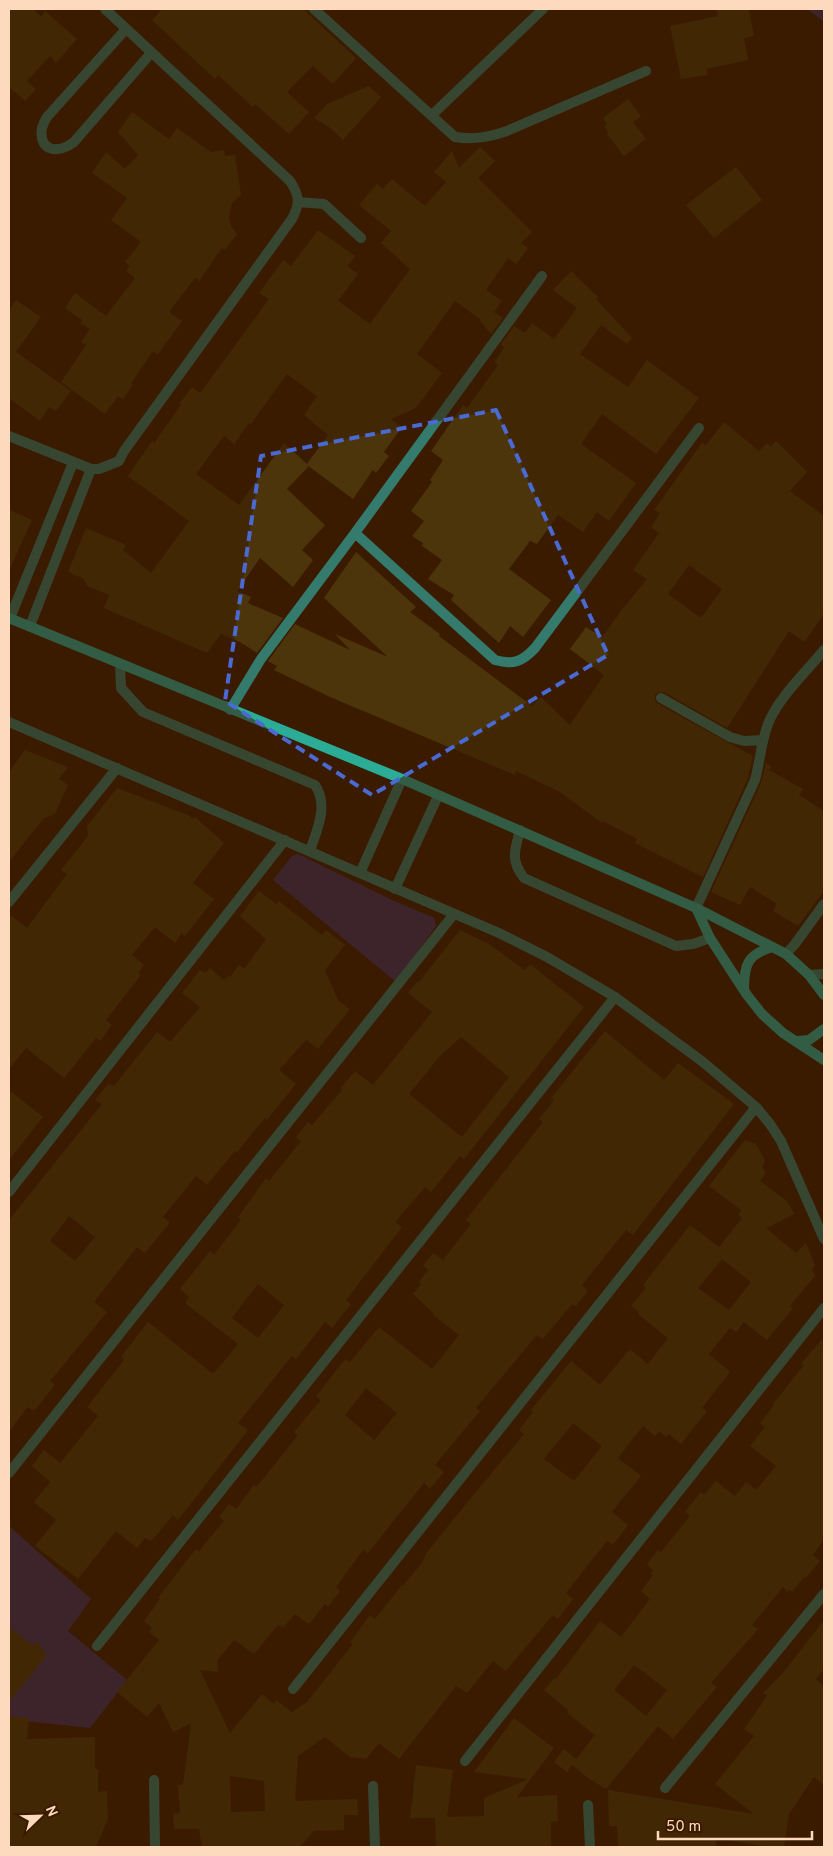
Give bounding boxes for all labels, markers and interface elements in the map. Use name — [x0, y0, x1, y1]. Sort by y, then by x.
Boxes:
north arrow — [15, 1791, 65, 1841]
text: N — [41, 1804, 60, 1819]
scale bar — [658, 1808, 812, 1840]
text: 50 m — [666, 1818, 701, 1837]

